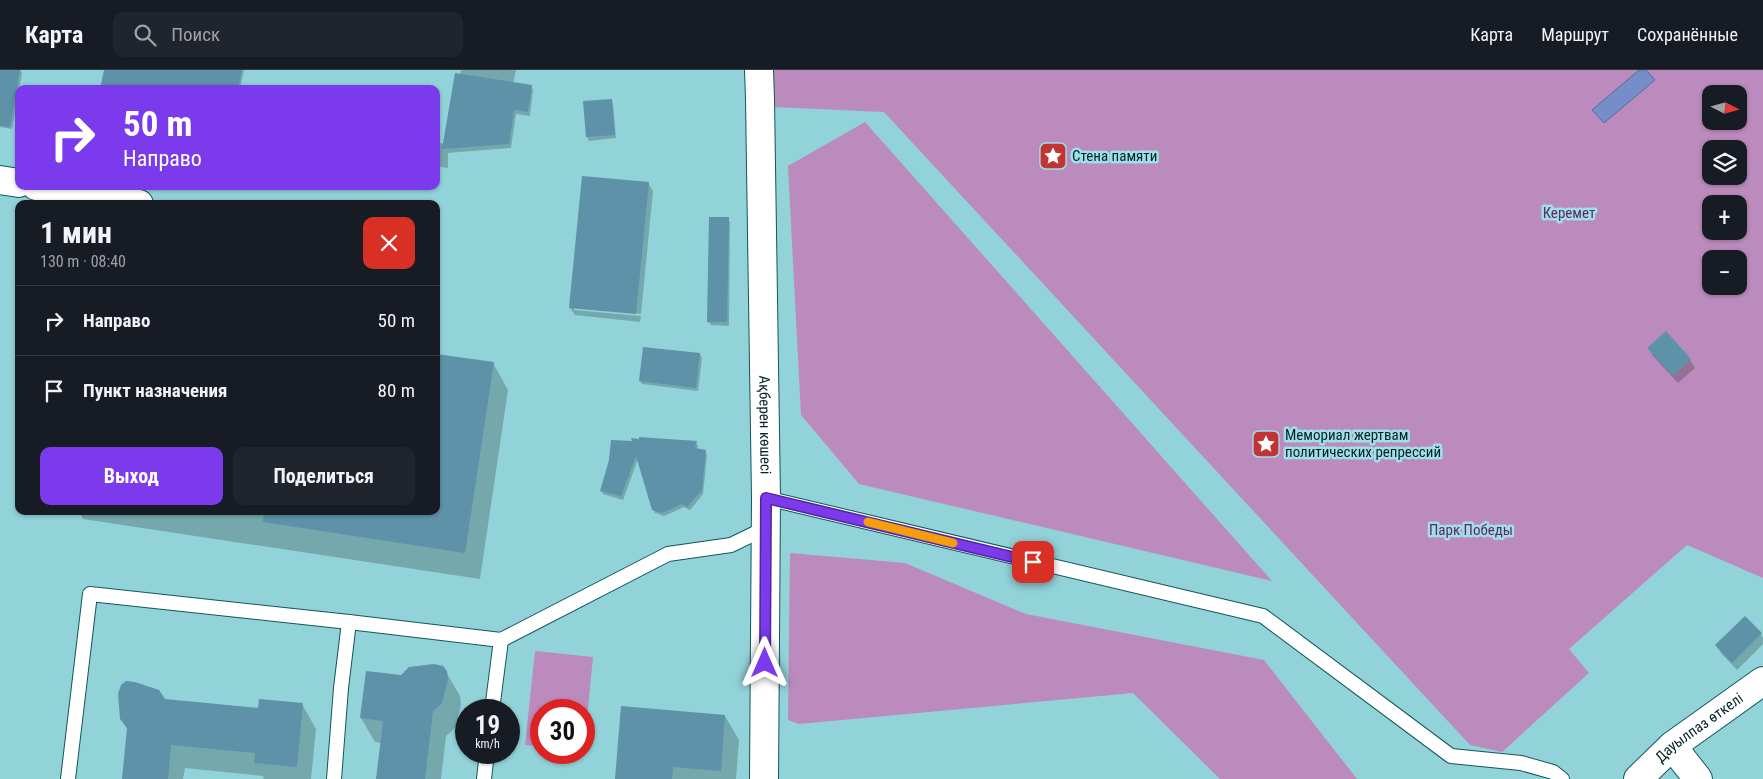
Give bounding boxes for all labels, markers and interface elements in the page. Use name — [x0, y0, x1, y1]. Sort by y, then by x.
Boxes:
search box — [113, 12, 463, 57]
text: Карта — [25, 21, 83, 49]
icon: search — [131, 21, 159, 49]
text: Поиск — [171, 23, 220, 46]
text: Карта — [1470, 24, 1513, 45]
text: Маршрут — [1541, 24, 1609, 45]
text: Сохранённые — [1637, 24, 1738, 45]
north arrow — [1702, 85, 1748, 130]
map controls — [1702, 85, 1747, 295]
text: 50 m — [123, 104, 192, 145]
icon: right — [40, 105, 105, 170]
button: layers — [1702, 140, 1747, 185]
place icon: Стена памяти — [1038, 141, 1068, 171]
text: Направо — [123, 146, 202, 171]
place label: Стена памяти — [1072, 147, 1157, 165]
button: + — [1702, 195, 1747, 240]
park label: Керемет — [1543, 204, 1595, 222]
text: 1 мин — [40, 215, 112, 250]
button: close — [363, 217, 415, 269]
button: − — [1702, 250, 1747, 295]
text: 130 m · 08:40 — [40, 252, 126, 271]
icon: right — [40, 307, 68, 335]
text: Направо — [83, 309, 150, 332]
text: 50 m — [378, 309, 415, 332]
street label: Ақберен көшесі — [755, 375, 775, 475]
icon: arrive — [40, 377, 68, 405]
text: Пункт назначения — [83, 379, 227, 402]
text: 80 m — [378, 379, 415, 402]
place label: Мемориал жертвам политических репрессий — [1285, 426, 1441, 461]
place icon: Мемориал жертвам политических репрессий — [1251, 429, 1281, 459]
button: Выход — [40, 447, 223, 505]
button: Поделиться — [233, 447, 415, 505]
park label: Парк Победы — [1429, 521, 1513, 539]
pin — [1012, 541, 1054, 583]
icon: arrive — [1019, 548, 1047, 576]
position arrow — [738, 636, 790, 688]
street label: Дауылпаз өткелі — [1651, 689, 1747, 766]
speed limit sign: 30 — [530, 699, 595, 764]
text: 19 — [475, 711, 500, 740]
text: km/h — [475, 737, 500, 751]

